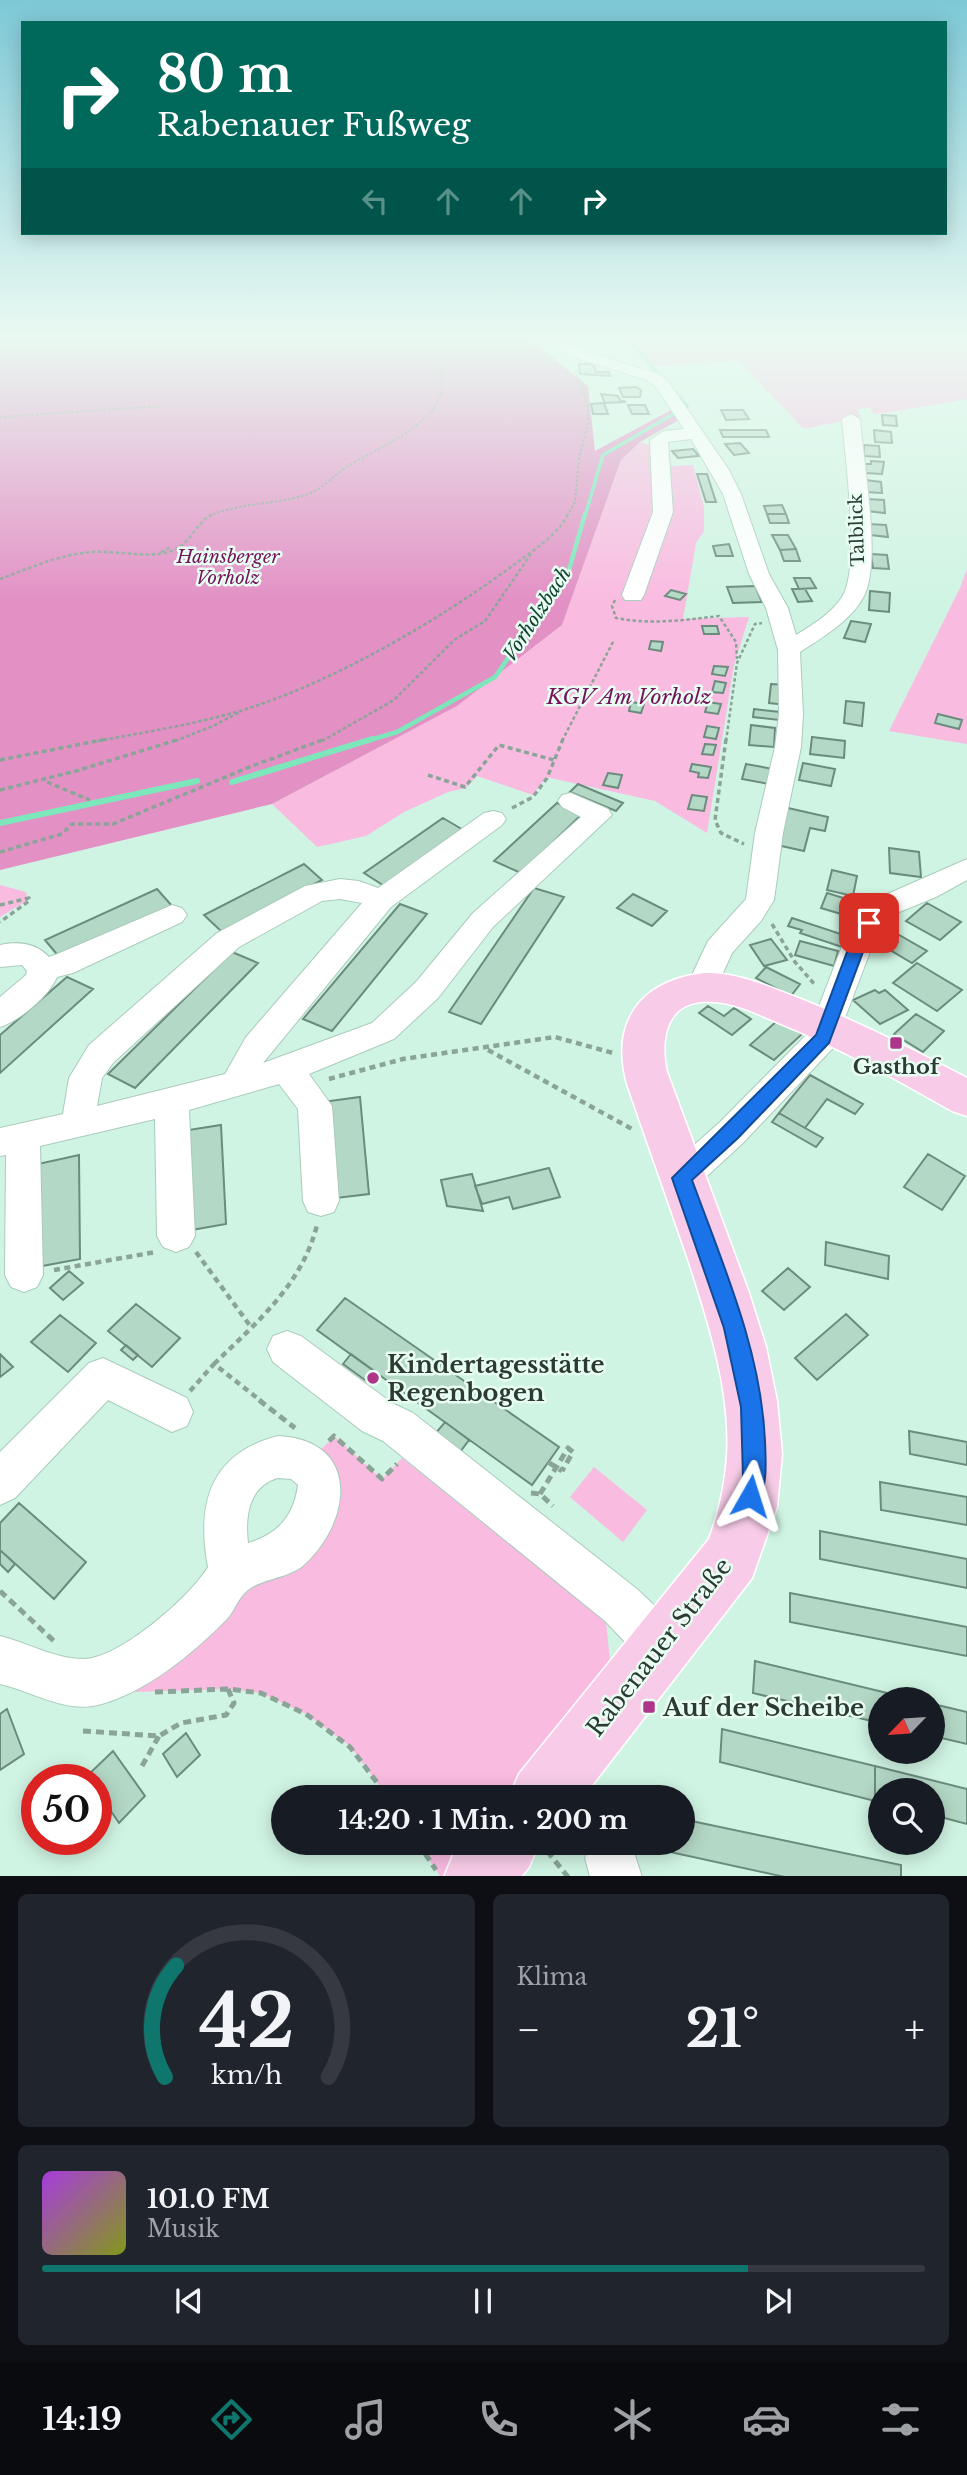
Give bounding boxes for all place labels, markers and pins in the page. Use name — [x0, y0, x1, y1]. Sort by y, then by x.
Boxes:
pin — [839, 893, 899, 953]
marker: Gasthof — [888, 1035, 904, 1051]
place label: Gasthof — [853, 1054, 942, 1080]
place label: Kindertagesstätte Regenbogen — [387, 1350, 605, 1407]
marker: Kindertagesstätte Regenbogen — [365, 1370, 381, 1386]
place label: Auf der Scheibe — [662, 1693, 864, 1722]
marker: Auf der Scheibe — [641, 1699, 657, 1715]

